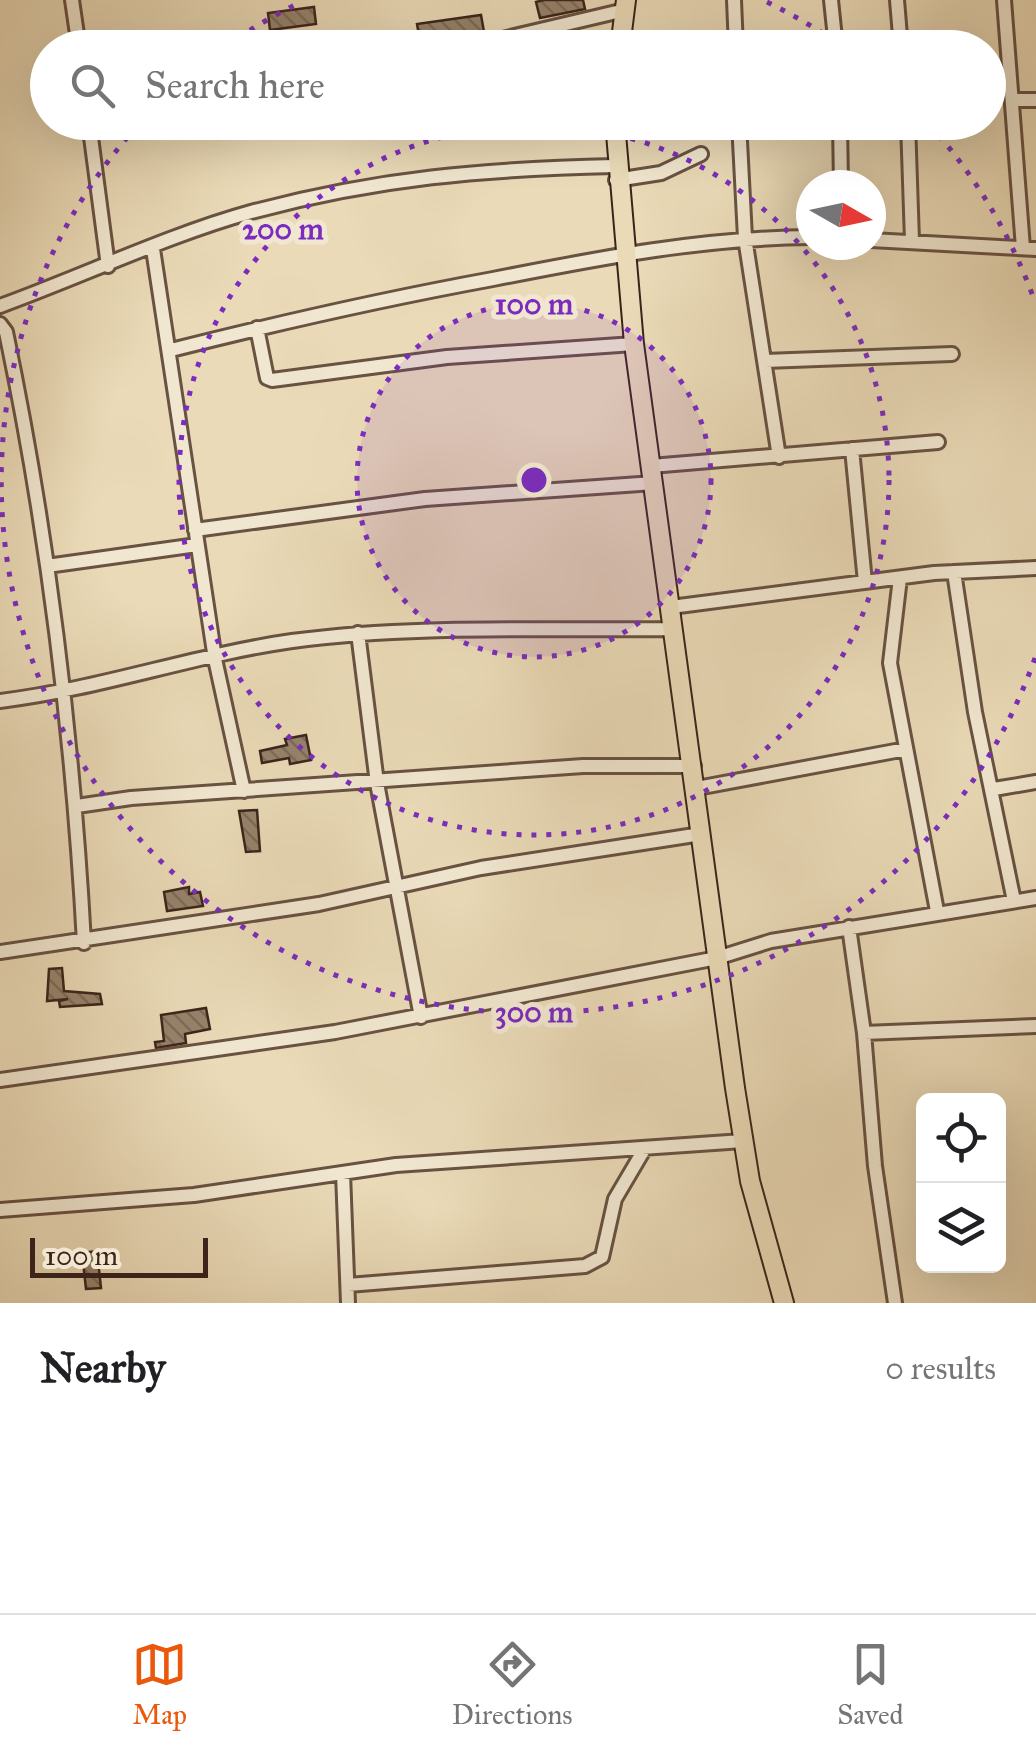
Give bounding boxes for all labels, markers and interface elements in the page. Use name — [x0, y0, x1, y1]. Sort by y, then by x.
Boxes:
search box — [30, 30, 1006, 140]
icon: search — [65, 58, 120, 113]
text: Search here — [145, 62, 325, 108]
north arrow — [796, 170, 886, 260]
text: 200 m — [242, 211, 324, 247]
text: 100 m — [495, 286, 574, 322]
centre of rings — [516, 462, 552, 498]
text: 300 m — [495, 994, 574, 1030]
map controls — [916, 1093, 1006, 1273]
button: locate — [916, 1093, 1006, 1183]
button: layers — [916, 1183, 1006, 1273]
scale bar — [30, 1233, 208, 1278]
text: 100 m — [45, 1238, 118, 1273]
text: Nearby — [40, 1342, 165, 1394]
text: 0 results — [885, 1349, 996, 1388]
tab: Map — [132, 1637, 187, 1732]
tab: Directions — [452, 1637, 573, 1732]
tab: Saved — [837, 1637, 904, 1732]

